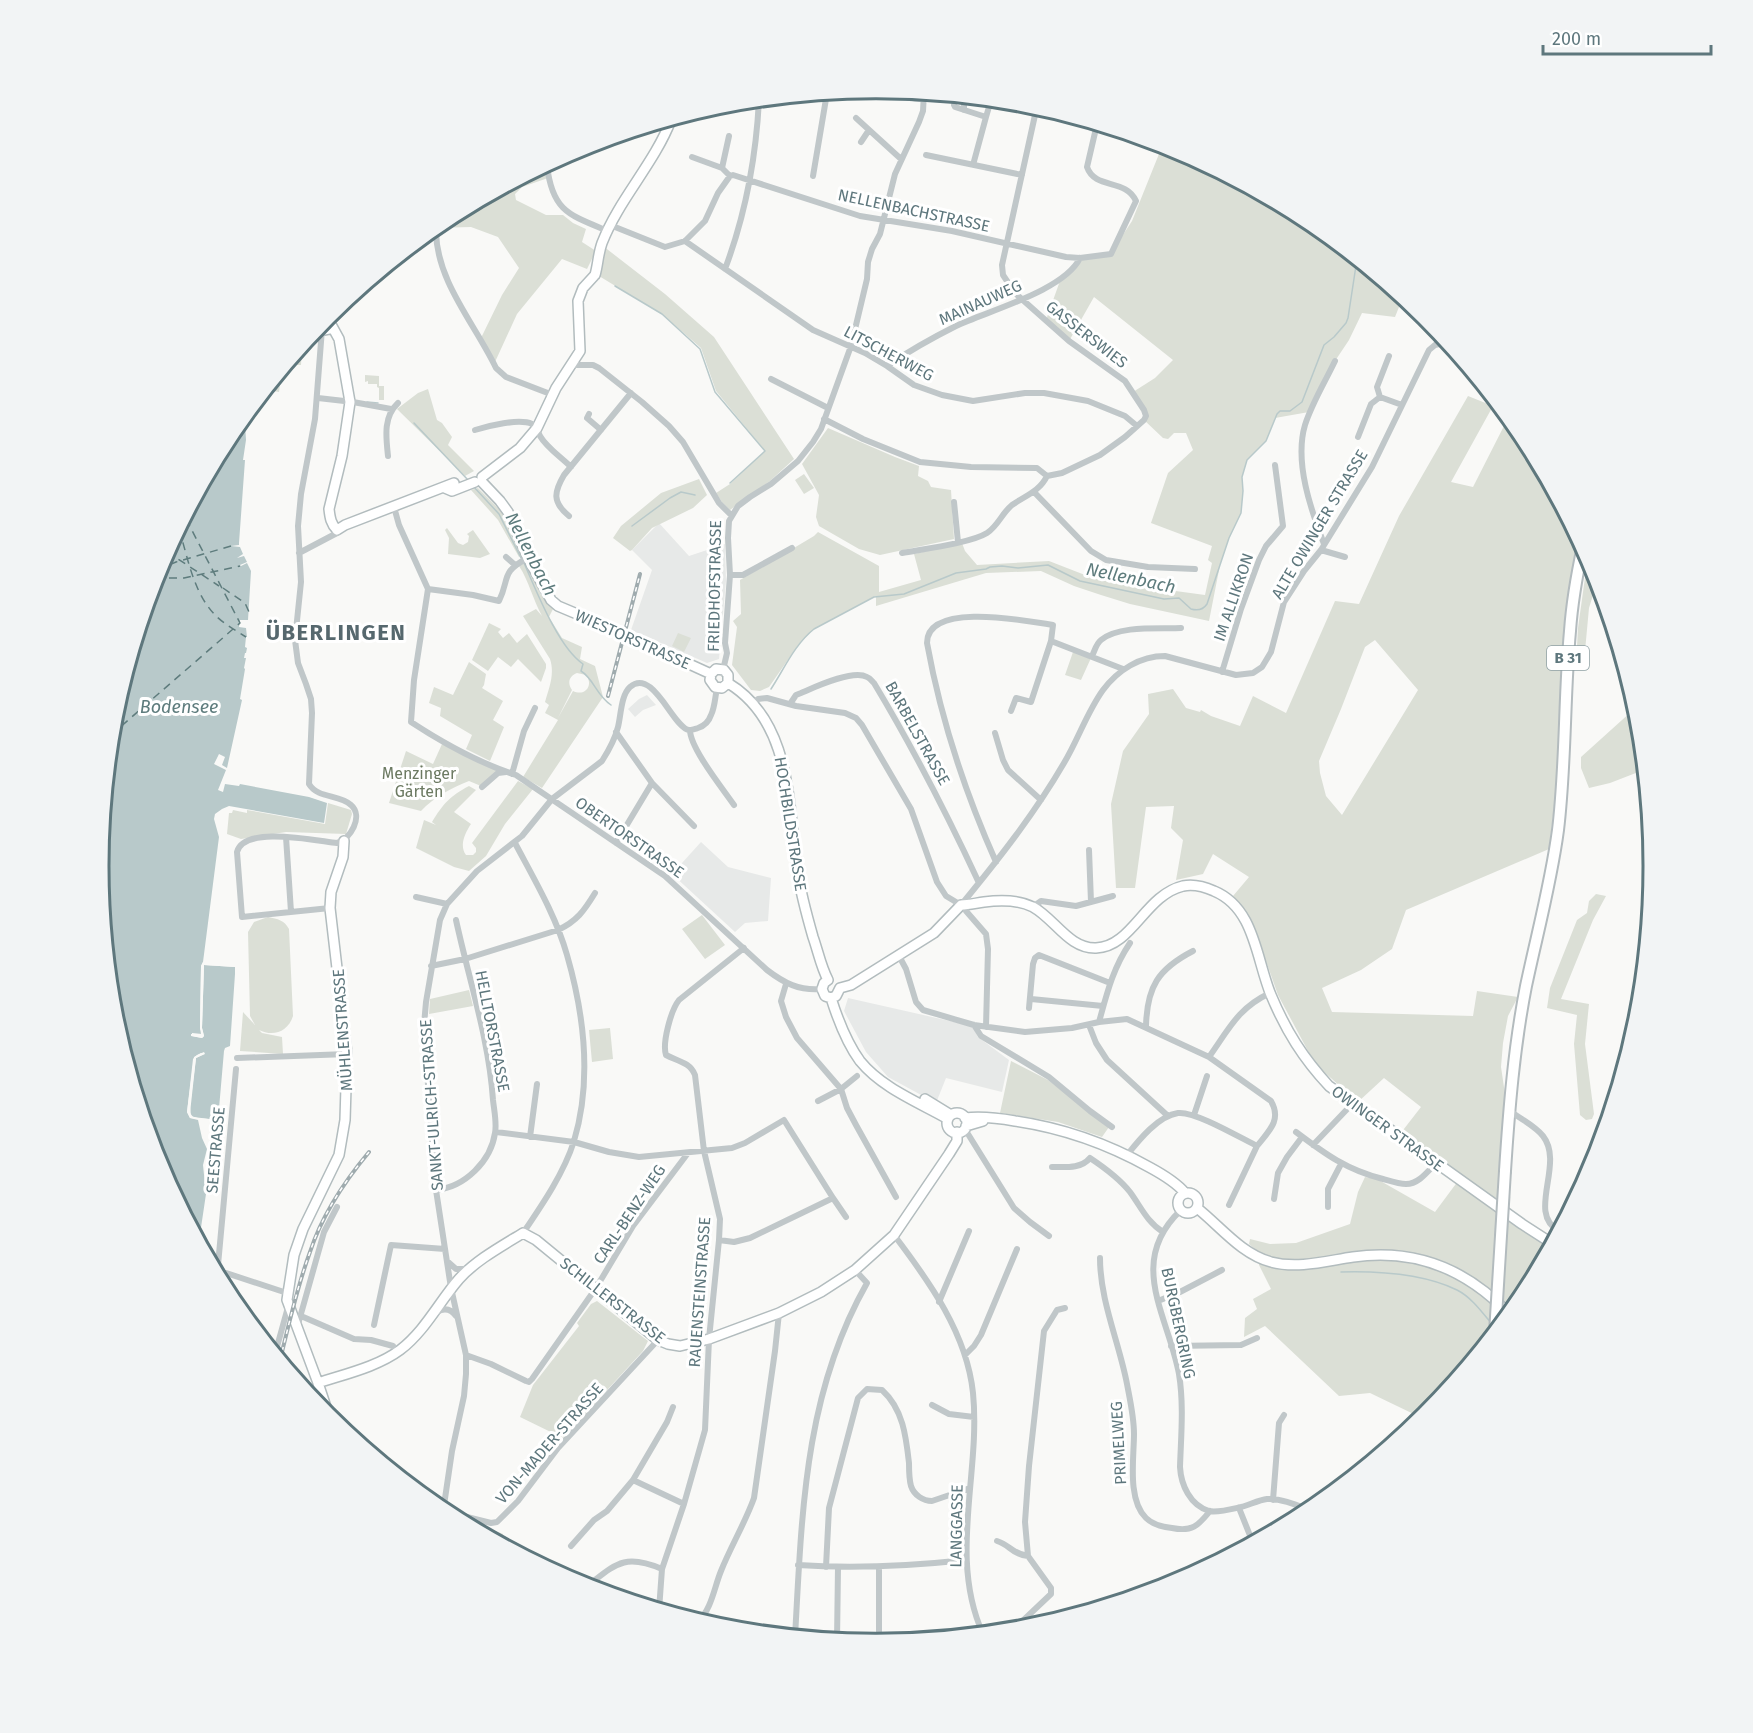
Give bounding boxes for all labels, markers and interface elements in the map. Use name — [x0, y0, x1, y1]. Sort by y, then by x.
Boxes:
scale bar — [1543, 18, 1711, 56]
text: 200 m — [1552, 28, 1601, 50]
street label: NELLENBACHSTRASSE — [836, 185, 992, 236]
street label: MAINAUWEG — [936, 276, 1025, 329]
street label: GASSERSWIES — [1042, 297, 1131, 372]
street label: LITSCHERWEG — [841, 322, 937, 385]
street label: ALTE OWINGER STRASSE — [1267, 446, 1372, 602]
water label: Nellenbach — [501, 508, 561, 600]
street label: FRIEDHOFSTRASSE — [704, 520, 725, 652]
street label: IM ALLIKRON — [1209, 550, 1257, 644]
water label: Nellenbach — [1084, 558, 1178, 598]
street label: WIESTORSTRASSE — [572, 605, 693, 673]
district label: ÜBERLINGEN — [266, 619, 406, 646]
road number: B 31 — [1547, 646, 1589, 670]
street label: BARBELSTRASSE — [881, 678, 954, 788]
water label: Bodensee — [140, 696, 218, 718]
street label: HOCHBILDSTRASSE — [771, 756, 811, 893]
park label: Menzinger Gärten — [382, 764, 457, 801]
street label: OBERTORSTRASSE — [572, 793, 688, 882]
street label: MÜHLENSTRASSE — [329, 968, 356, 1092]
street label: HELLTORSTRASSE — [471, 969, 514, 1094]
street label: SANKT-ULRICH-STRASSE — [416, 1019, 447, 1191]
street label: OWINGER STRASSE — [1328, 1081, 1447, 1175]
street label: SEESTRASSE — [202, 1106, 229, 1194]
street label: CARL-BENZ-WEG — [589, 1161, 670, 1267]
street label: RAUENSTEINSTRASSE — [685, 1216, 714, 1368]
street label: SCHILLERSTRASSE — [556, 1253, 669, 1347]
street label: BURGBERGRING — [1157, 1266, 1200, 1380]
street label: VON-MADER-STRASSE — [492, 1379, 607, 1508]
street label: PRIMELWEG — [1107, 1401, 1130, 1485]
street label: LANGGASSE — [946, 1484, 967, 1568]

